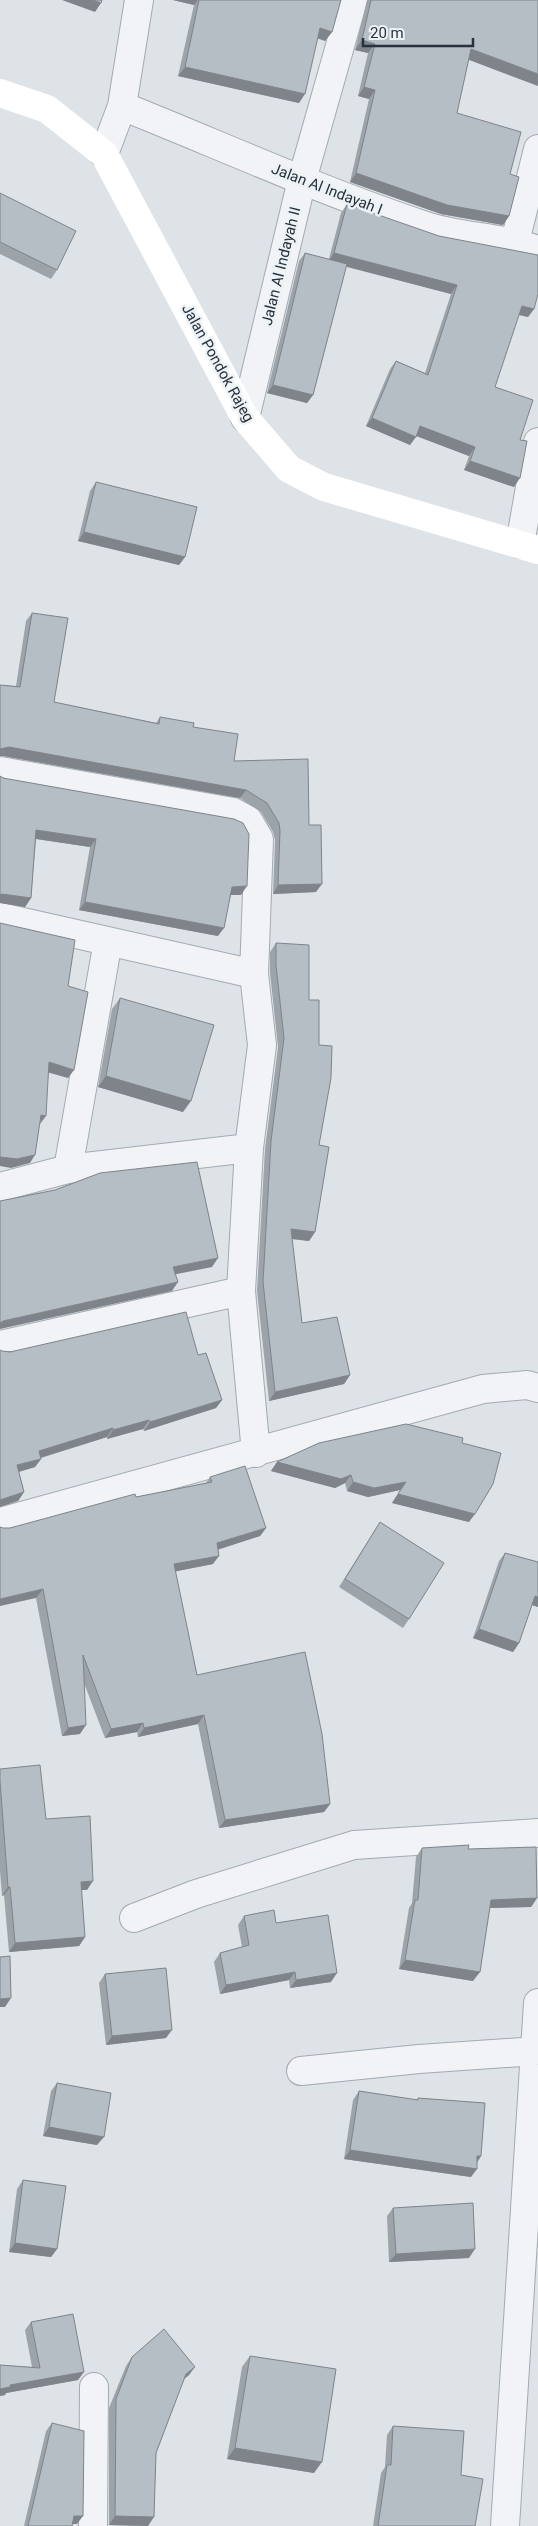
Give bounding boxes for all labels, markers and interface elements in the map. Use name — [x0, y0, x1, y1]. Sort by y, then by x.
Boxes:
scale bar — [363, 15, 473, 47]
text: 20 m — [370, 24, 404, 42]
street label: Jalan Al Indayah I — [269, 160, 385, 218]
street label: Jalan Al Indayah II — [258, 205, 304, 327]
street label: Jalan Pondok Rajeg — [178, 301, 258, 425]

